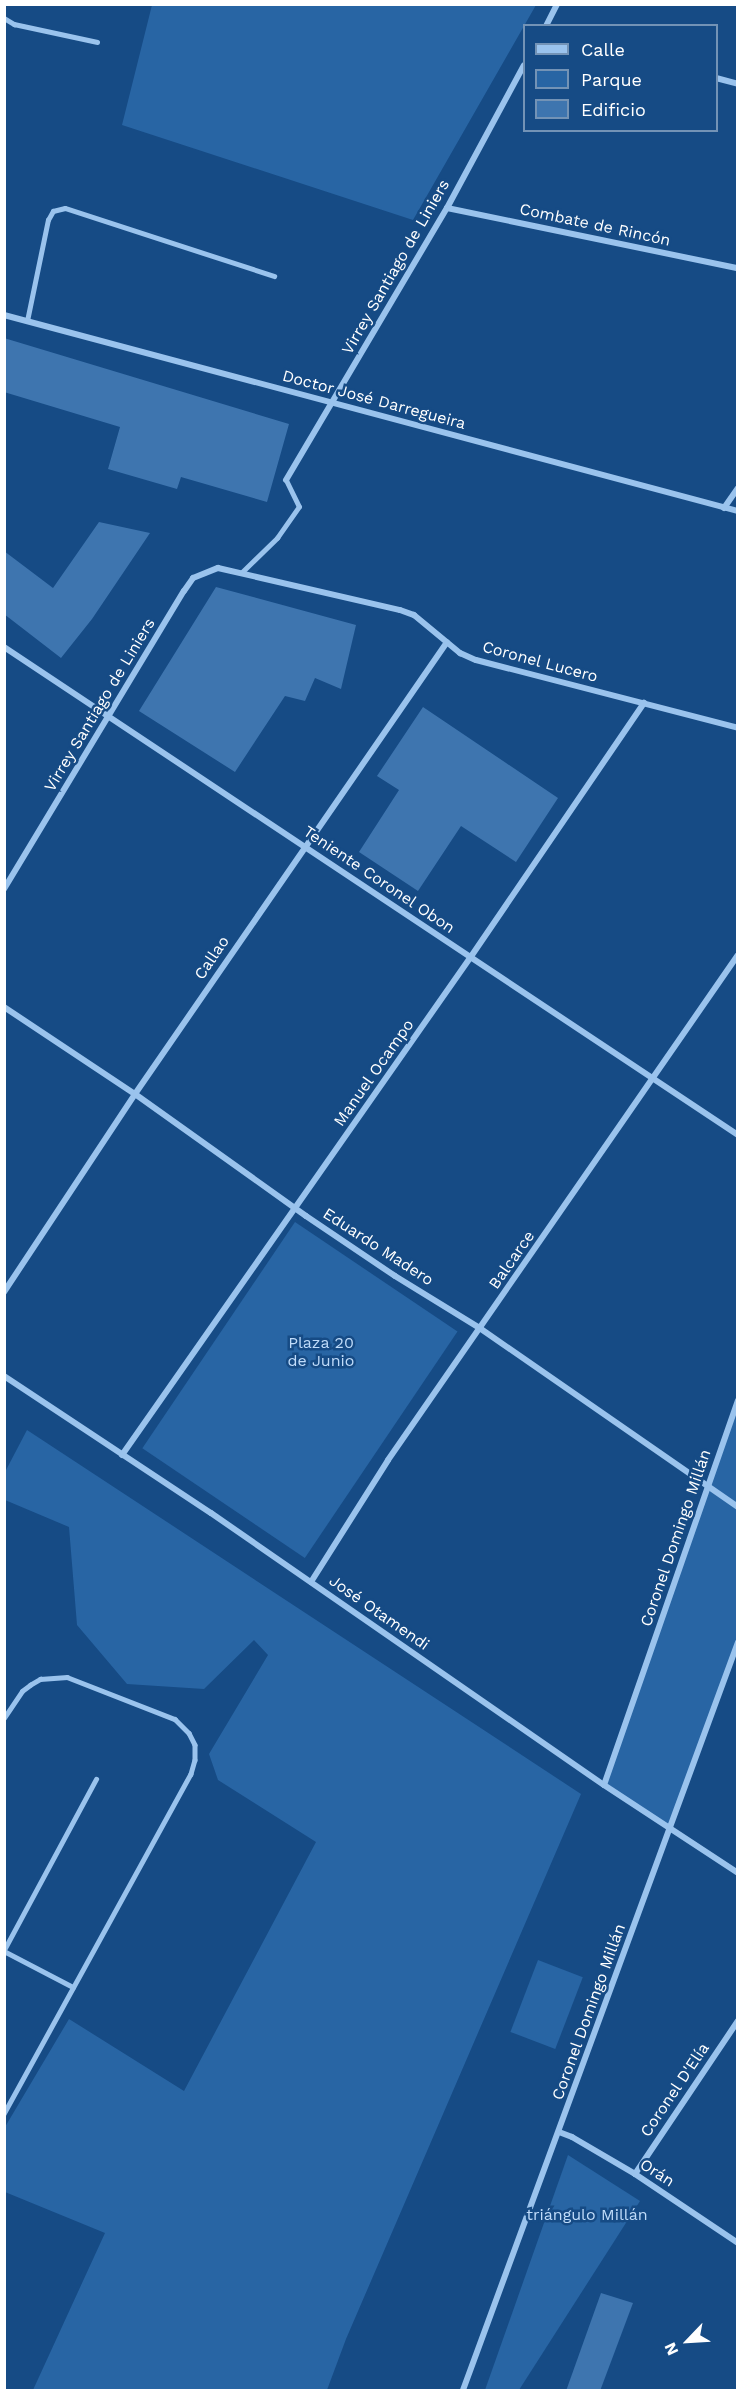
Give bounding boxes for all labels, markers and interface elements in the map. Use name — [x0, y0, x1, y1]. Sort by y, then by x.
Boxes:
legend — [523, 24, 718, 132]
text: Calle — [581, 39, 625, 60]
text: Parque — [581, 69, 642, 90]
text: Edificio — [581, 99, 646, 120]
street label: Virrey Santiago de Liniers — [338, 176, 454, 358]
street label: Combate de Rincón — [518, 200, 672, 250]
street label: Doctor José Darregueira — [280, 366, 468, 434]
street label: Virrey Santiago de Liniers — [41, 615, 159, 795]
street label: Coronel Lucero — [480, 637, 600, 687]
street label: Teniente Coronel Obon — [299, 822, 459, 938]
street label: Callao — [190, 933, 234, 983]
street label: Manuel Ocampo — [330, 1016, 418, 1130]
street label: Eduardo Madero — [319, 1204, 437, 1290]
street label: Balcarce — [485, 1227, 539, 1293]
park label: Plaza 20 de Junio — [287, 1333, 355, 1371]
street label: Coronel Domingo Millán — [637, 1447, 715, 1629]
street label: José Otamendi — [325, 1571, 433, 1655]
street label: Coronel Domingo Millán — [548, 1921, 630, 2103]
street label: Coronel D'Elía — [636, 2039, 714, 2141]
street label: Orán — [636, 2155, 678, 2191]
park label: triángulo Millán — [526, 2205, 648, 2225]
north arrow — [658, 2311, 718, 2371]
text: N — [660, 2339, 682, 2358]

